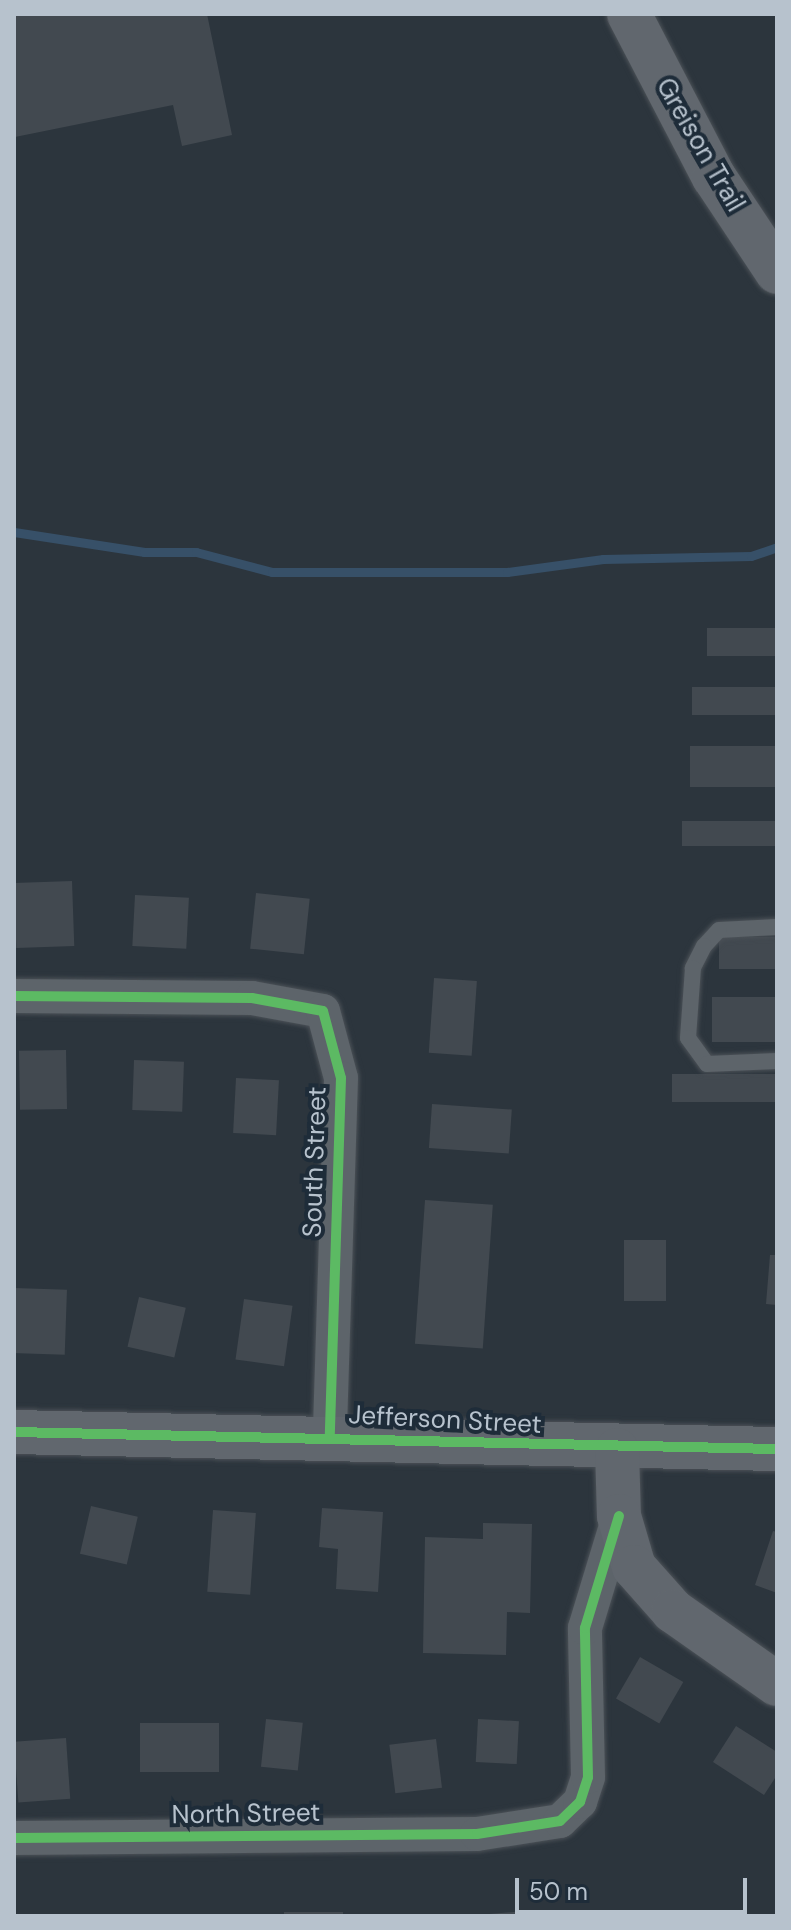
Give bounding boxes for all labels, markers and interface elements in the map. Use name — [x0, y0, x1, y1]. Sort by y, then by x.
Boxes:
street label: Greison Trail — [649, 73, 751, 217]
street label: South Street — [297, 1086, 333, 1238]
street label: Jefferson Street — [348, 1399, 542, 1441]
street label: North Street — [171, 1797, 321, 1831]
scale bar — [519, 1862, 751, 1912]
text: 50 m — [529, 1876, 588, 1907]

